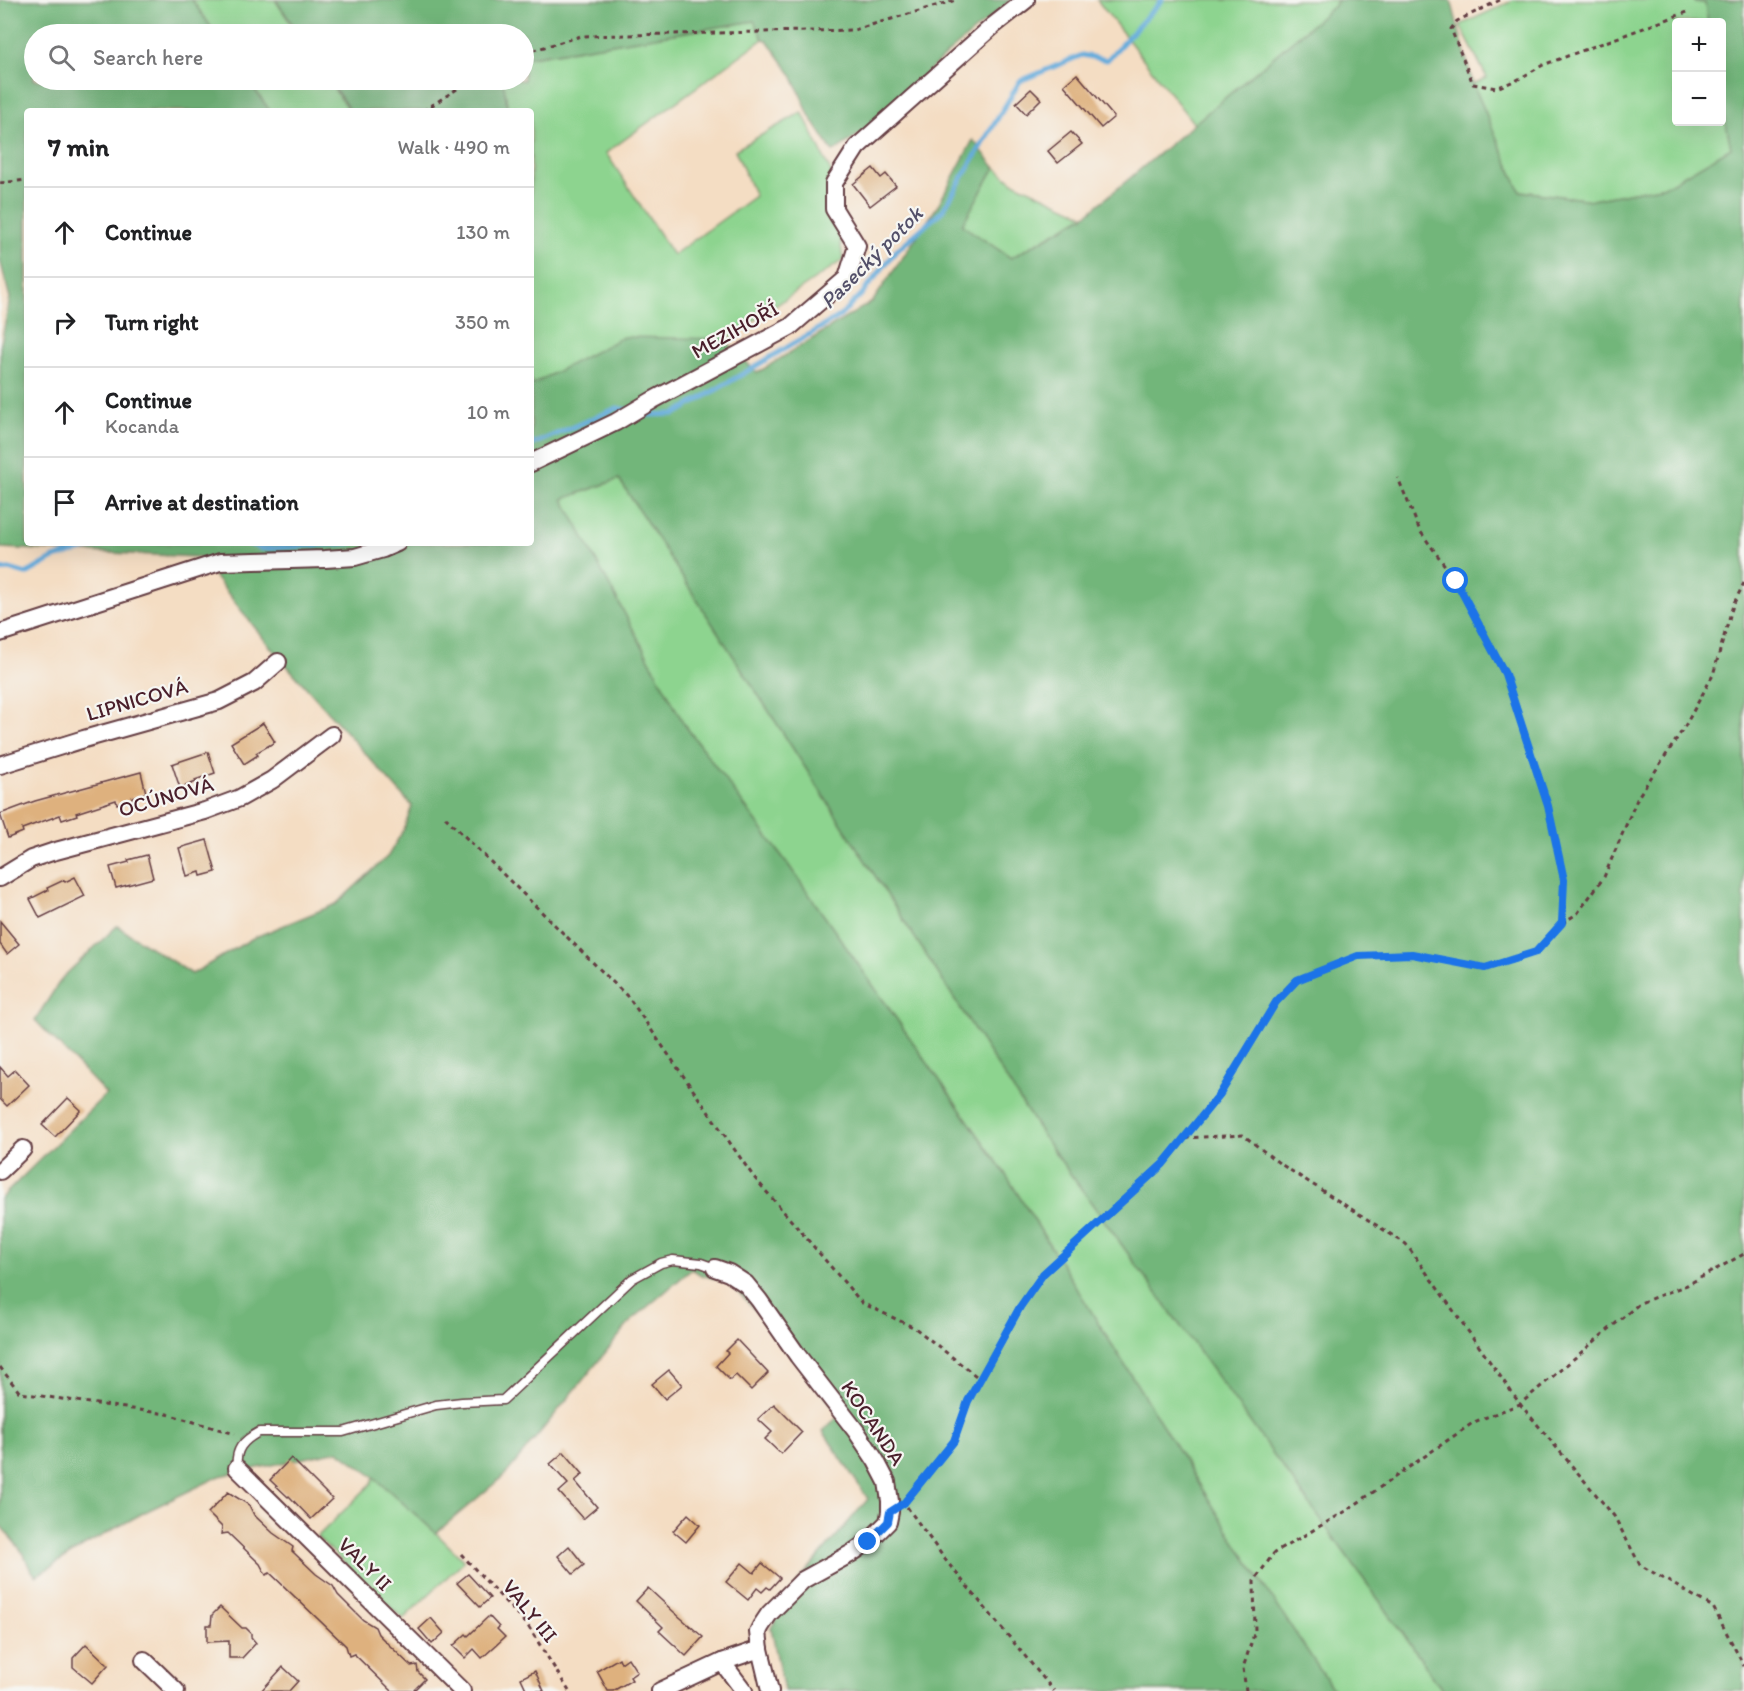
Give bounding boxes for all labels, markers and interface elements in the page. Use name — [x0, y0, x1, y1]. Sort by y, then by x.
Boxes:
map controls — [1672, 18, 1726, 126]
button: + — [1672, 18, 1726, 72]
search box — [24, 24, 534, 90]
icon: search — [45, 41, 78, 74]
text: Search here — [93, 44, 203, 71]
button: − — [1672, 72, 1726, 126]
text: 7 min — [48, 131, 109, 163]
text: Walk · 490 m — [397, 135, 510, 159]
water label: Pasecký potok — [814, 199, 929, 314]
icon: ahead — [48, 216, 81, 249]
text: Continue — [105, 219, 192, 246]
text: 130 m — [456, 220, 510, 244]
street label: MEZIHOŘÍ — [687, 295, 783, 364]
icon: right — [48, 306, 81, 339]
text: Turn right — [105, 309, 199, 336]
text: 350 m — [455, 310, 510, 334]
text: Continue — [105, 387, 192, 414]
icon: ahead — [48, 396, 81, 429]
text: 10 m — [467, 400, 510, 424]
text: Kocanda — [105, 414, 179, 438]
icon: arrive — [48, 486, 81, 519]
text: Arrive at destination — [105, 489, 299, 516]
route start — [1442, 567, 1468, 593]
street label: LIPNICOVÁ — [83, 673, 191, 726]
street label: OCÚNOVÁ — [115, 771, 217, 822]
street label: KOCANDA — [836, 1376, 911, 1470]
route end — [854, 1528, 880, 1554]
street label: VALY II — [333, 1532, 397, 1596]
street label: VALY III — [497, 1574, 563, 1647]

